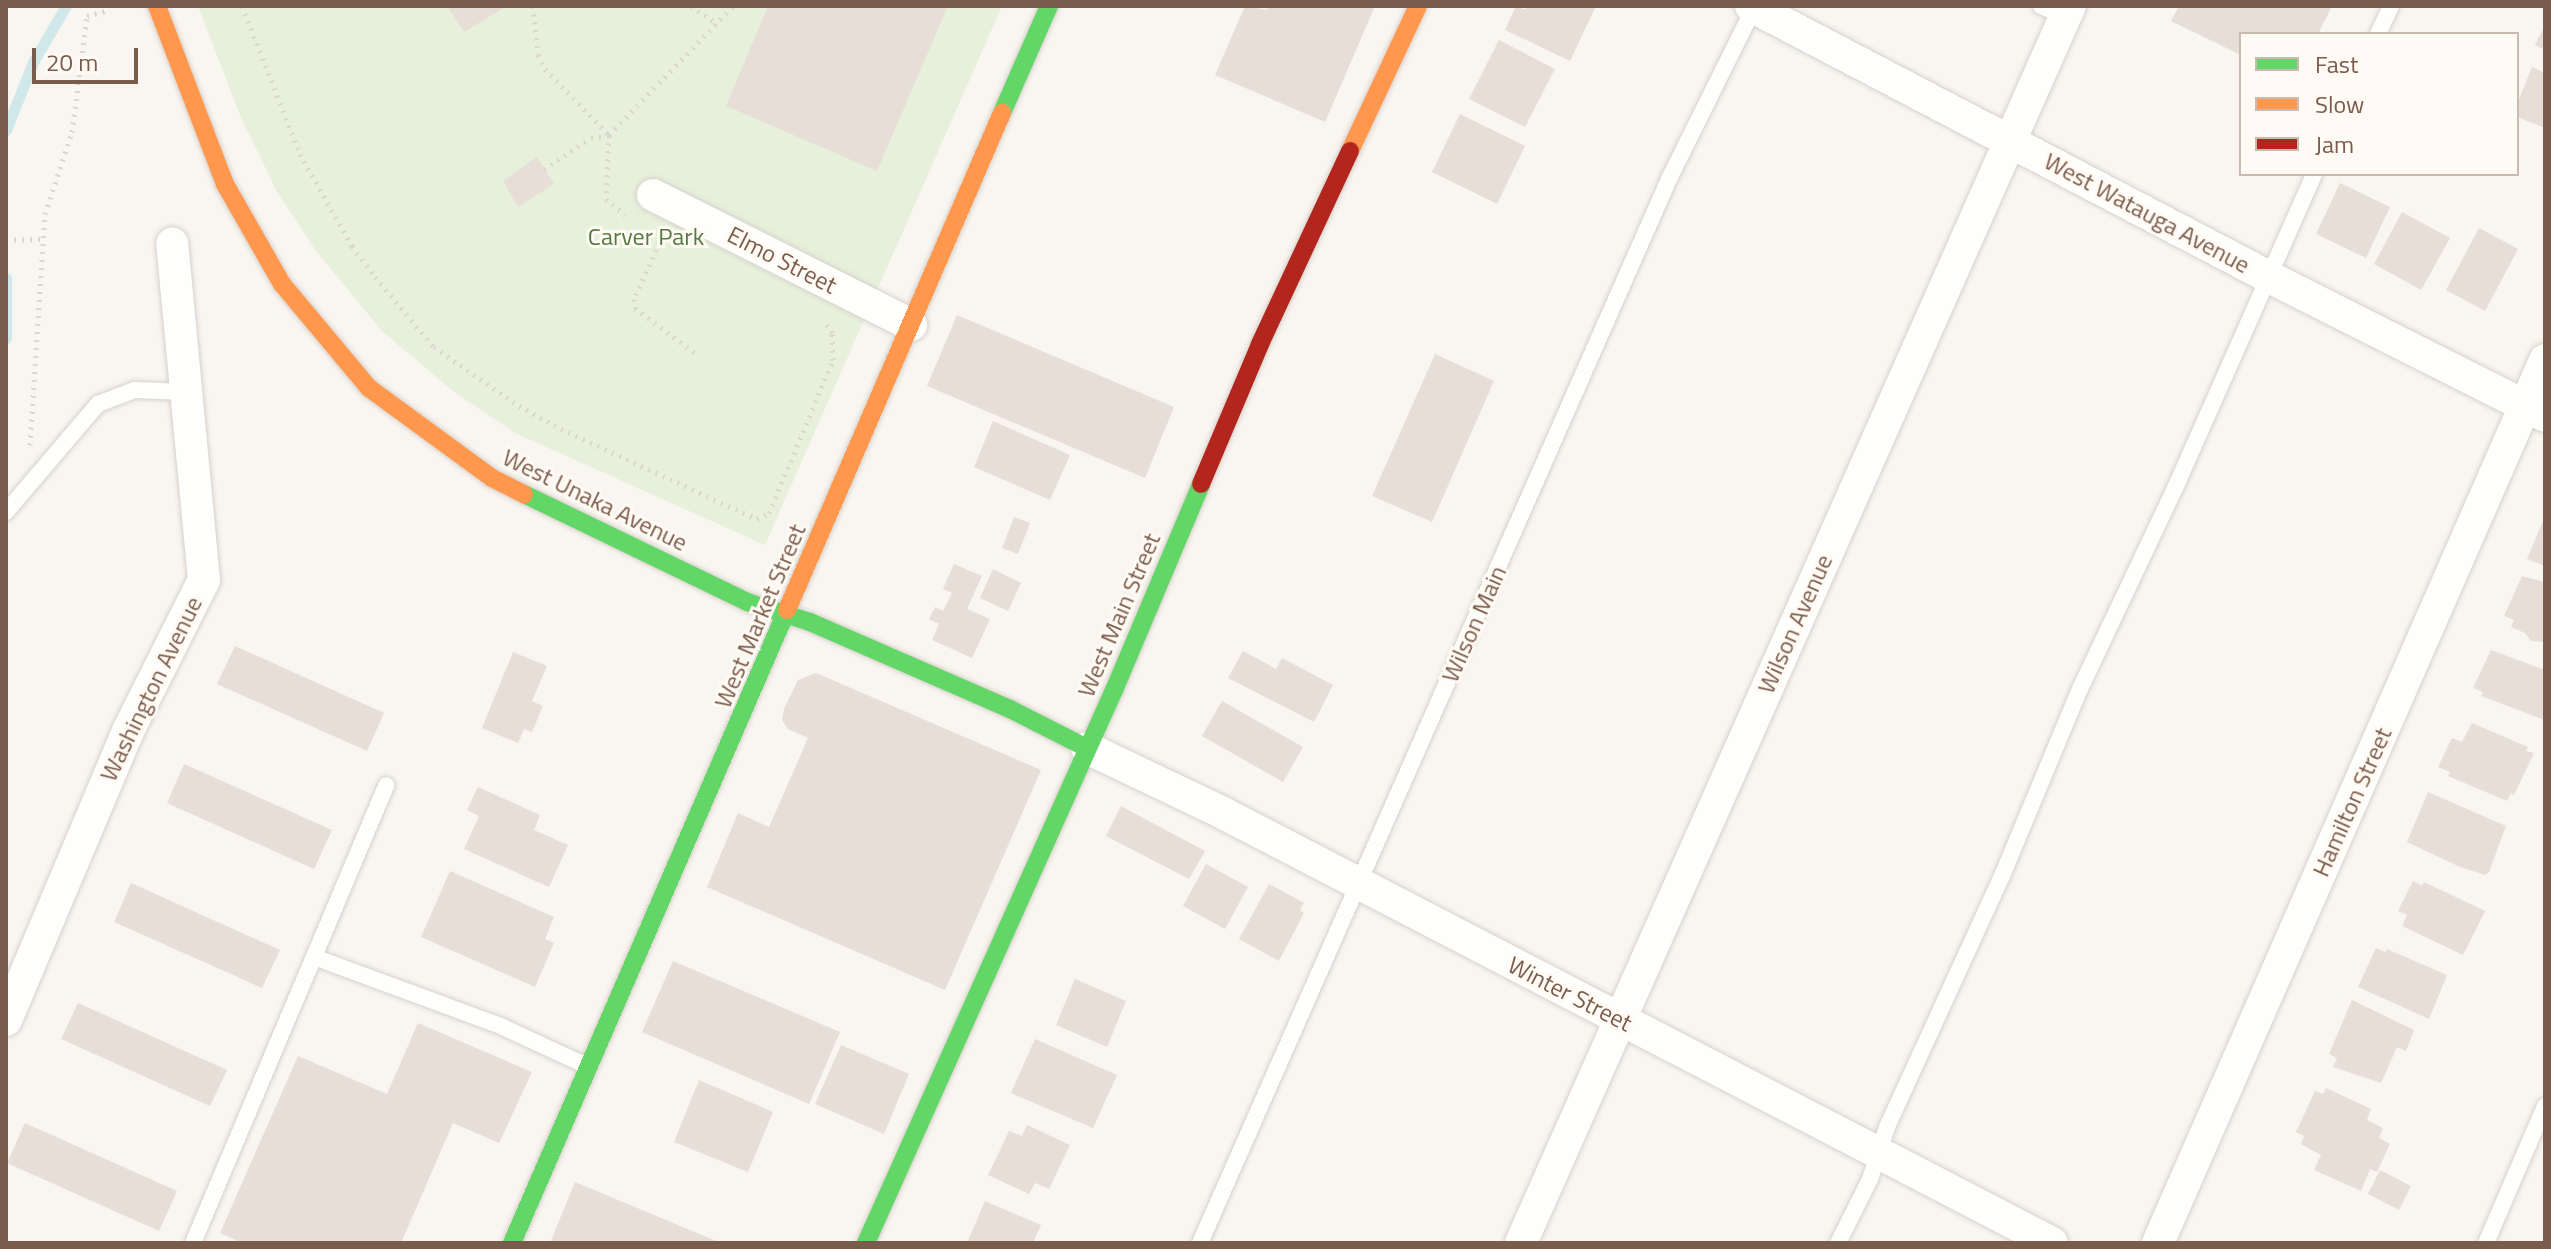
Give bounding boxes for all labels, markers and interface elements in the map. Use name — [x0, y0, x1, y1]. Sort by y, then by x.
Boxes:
scale bar — [36, 32, 142, 82]
legend — [2239, 32, 2519, 176]
text: 20 m — [46, 44, 98, 80]
text: Fast — [2315, 46, 2358, 82]
text: Slow — [2315, 86, 2364, 122]
text: Jam — [2315, 126, 2354, 162]
street label: West Watauga Avenue — [2039, 147, 2255, 279]
street label: Elmo Street — [723, 220, 841, 300]
park label: Carver Park — [588, 223, 704, 251]
street label: West Unaka Avenue — [498, 443, 692, 557]
street label: West Market Street — [708, 520, 812, 712]
street label: West Main Street — [1072, 529, 1166, 701]
street label: Wilson Avenue — [1752, 550, 1838, 698]
street label: Wilson Main — [1436, 561, 1512, 687]
street label: Washington Avenue — [94, 592, 208, 786]
street label: Hamilton Street — [2306, 723, 2398, 881]
street label: Winter Street — [1503, 950, 1637, 1038]

